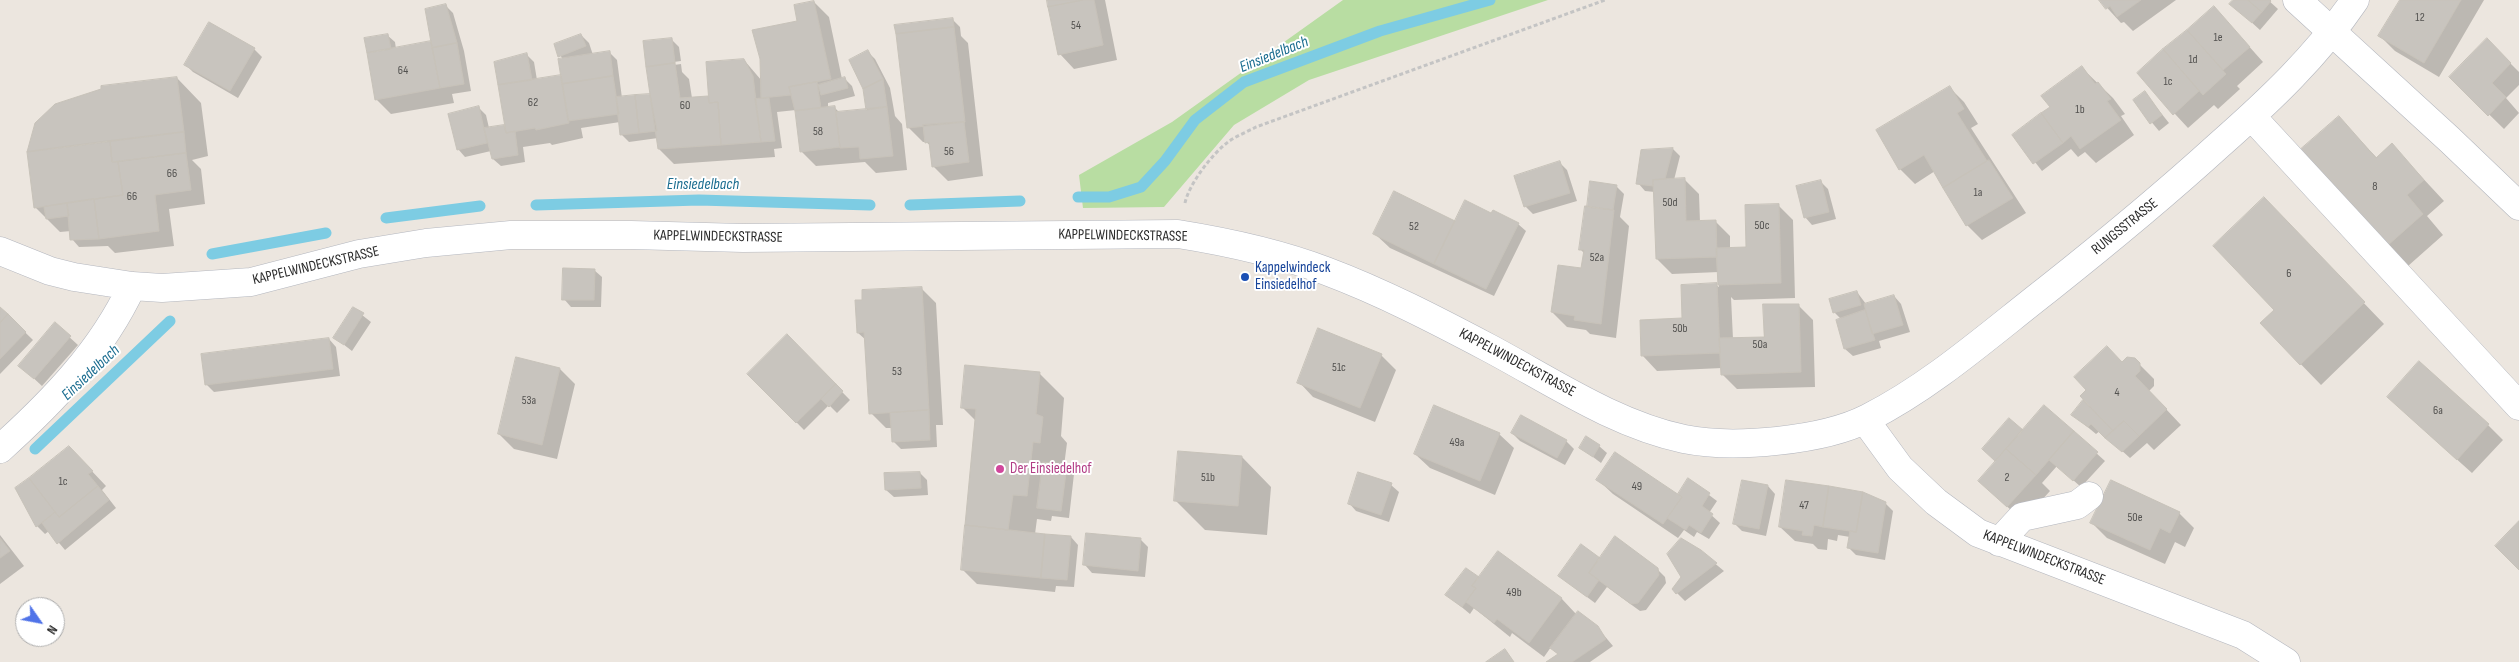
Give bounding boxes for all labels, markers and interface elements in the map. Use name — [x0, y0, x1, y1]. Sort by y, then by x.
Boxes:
house number: 12 — [2415, 11, 2425, 25]
house number: 54 — [1071, 19, 1081, 33]
house number: 1e — [2213, 31, 2223, 45]
water label: Einsiedelbach — [1237, 33, 1311, 77]
house number: 1d — [2188, 53, 2198, 67]
house number: 64 — [398, 64, 408, 78]
house number: 1c — [2164, 75, 2172, 89]
house number: 62 — [528, 96, 538, 110]
house number: 60 — [680, 99, 690, 113]
house number: 1b — [2075, 103, 2085, 117]
house number: 58 — [813, 125, 823, 139]
house number: 56 — [944, 145, 954, 159]
house number: 66 — [167, 167, 177, 181]
water label: Einsiedelbach — [667, 175, 739, 195]
house number: 8 — [2372, 180, 2378, 194]
house number: 1a — [1974, 186, 1982, 200]
house number: 66 — [127, 190, 137, 204]
street label: RUNGSSTRASSE — [2088, 195, 2162, 259]
house number: 50d — [1662, 196, 1678, 210]
house number: 50c — [1755, 219, 1769, 233]
house number: 52 — [1409, 220, 1419, 234]
street label: KAPPELWINDECKSTRASSE — [1058, 226, 1188, 246]
street label: KAPPELWINDECKSTRASSE — [653, 227, 783, 247]
street label: KAPPELWINDECKSTRASSE — [251, 243, 381, 289]
house number: 52a — [1590, 251, 1604, 265]
place label: Kappelwindeck Einsiedelhof — [1255, 259, 1330, 294]
house number: 6 — [2286, 267, 2292, 281]
marker: Kappelwindeck Einsiedelhof — [1239, 271, 1251, 283]
house number: 50b — [1672, 322, 1688, 336]
street label: KAPPELWINDECKSTRASSE — [1456, 325, 1578, 401]
house number: 50a — [1753, 338, 1767, 352]
water label: Einsiedelbach — [58, 341, 124, 405]
house number: 51c — [1332, 361, 1346, 375]
house number: 53 — [892, 365, 902, 379]
house number: 4 — [2114, 386, 2120, 400]
house number: 53a — [522, 394, 536, 408]
house number: 6a — [2433, 404, 2443, 418]
house number: 49a — [1450, 436, 1464, 450]
place label: Der Einsiedelhof — [1010, 460, 1092, 478]
marker: Der Einsiedelhof — [994, 463, 1006, 475]
house number: 51b — [1201, 471, 1215, 485]
house number: 2 — [2005, 471, 2009, 485]
house number: 1c — [59, 475, 67, 489]
house number: 49 — [1632, 480, 1642, 494]
house number: 47 — [1799, 499, 1809, 513]
house number: 50e — [2128, 511, 2142, 525]
street label: KAPPELWINDECKSTRASSE — [1980, 526, 2108, 590]
house number: 49b — [1506, 586, 1522, 600]
north arrow — [15, 597, 65, 647]
text: N — [43, 622, 61, 638]

